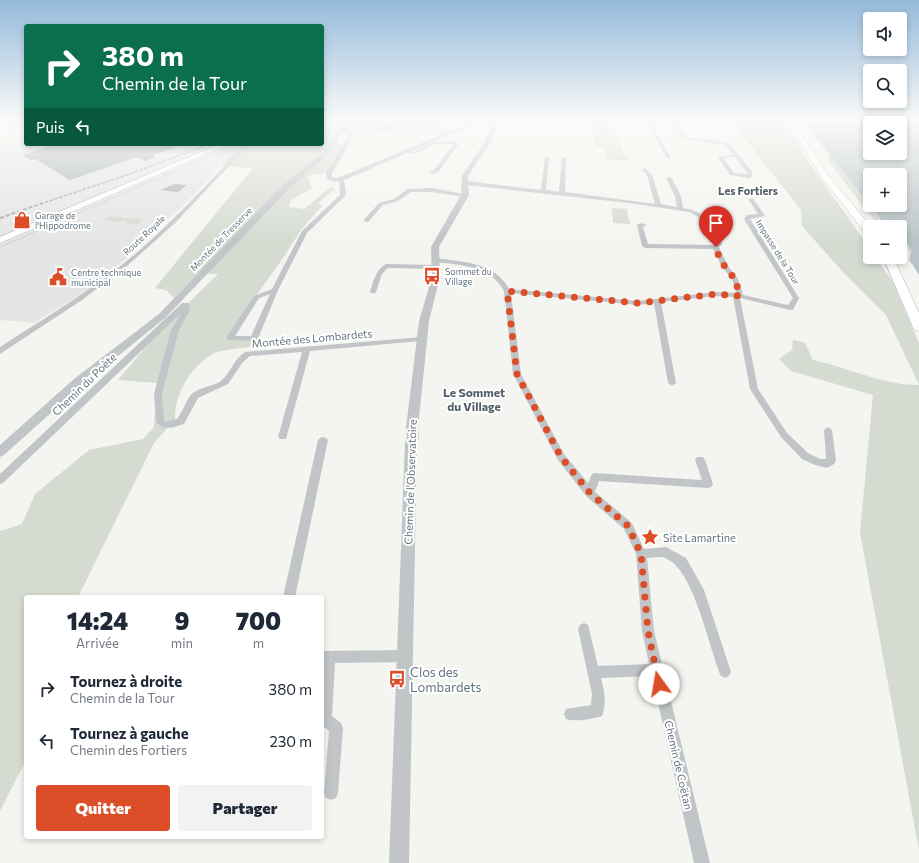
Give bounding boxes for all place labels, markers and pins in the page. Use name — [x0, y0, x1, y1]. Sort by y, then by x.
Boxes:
pin — [699, 206, 733, 247]
shop icon: Garage de l'Hippodrome — [12, 210, 32, 230]
place label: Garage de l'Hippodrome — [35, 210, 91, 231]
bus stop icon: Sommet du Village — [422, 266, 442, 286]
place label: Sommet du Village — [445, 266, 492, 287]
public building icon: Centre technique municipal — [48, 267, 68, 287]
place label: Centre technique municipal — [71, 267, 141, 288]
place icon: Site Lamartine — [640, 527, 660, 547]
place label: Site Lamartine — [663, 531, 736, 544]
place label: Clos des Lombardets — [410, 664, 482, 695]
bus stop icon: Clos des Lombardets — [387, 669, 407, 689]

